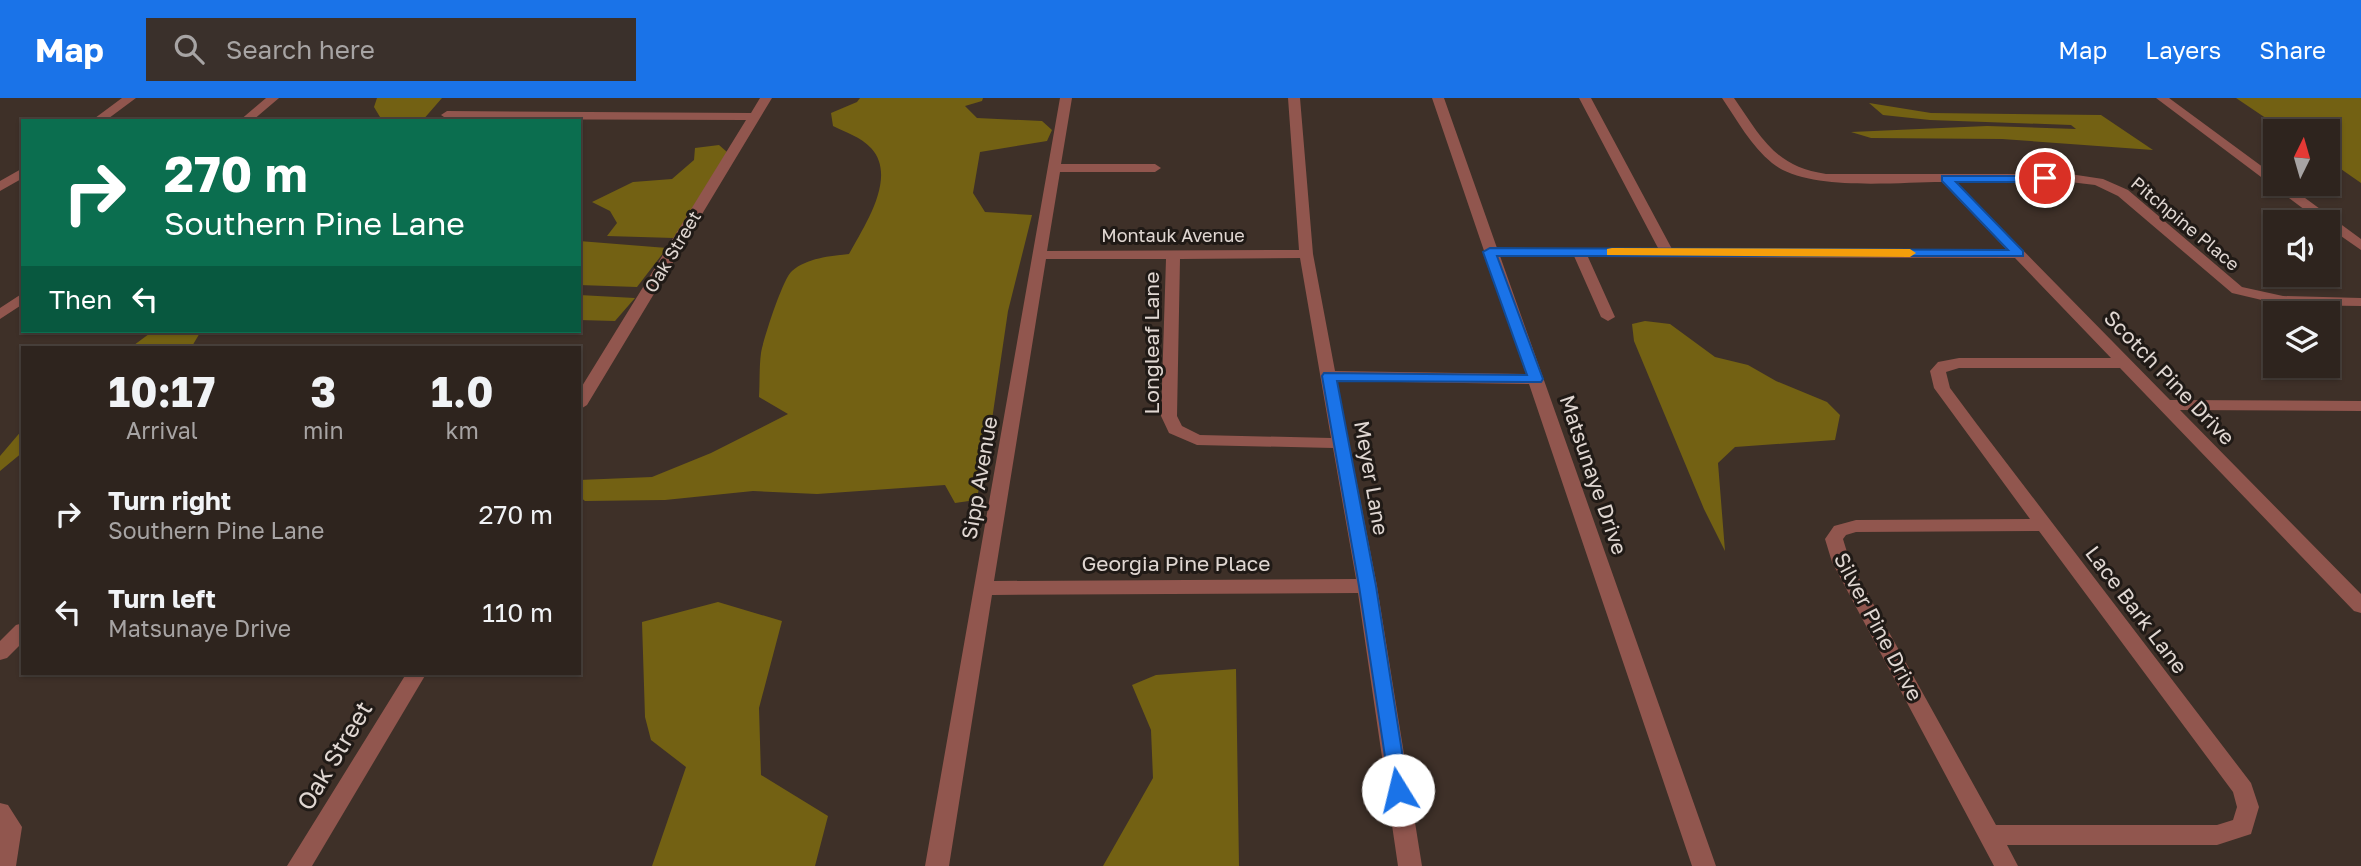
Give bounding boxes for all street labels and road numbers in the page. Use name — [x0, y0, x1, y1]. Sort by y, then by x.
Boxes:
street label: Pitchpine Place — [2127, 172, 2244, 275]
street label: Oak Street — [639, 207, 705, 296]
street label: Montauk Avenue — [1101, 224, 1245, 246]
street label: Longleaf Lane — [1138, 272, 1164, 414]
street label: Scotch Pine Drive — [2099, 305, 2241, 450]
street label: Matsunaye Drive — [1554, 391, 1633, 558]
street label: Sipp Avenue — [955, 414, 1003, 541]
street label: Meyer Lane — [1349, 418, 1395, 537]
street label: Lace Bark Lane — [2080, 540, 2193, 678]
street label: Silver Pine Drive — [1829, 548, 1929, 705]
street label: Georgia Pine Place — [1082, 550, 1270, 576]
street label: Oak Street — [290, 696, 378, 815]

